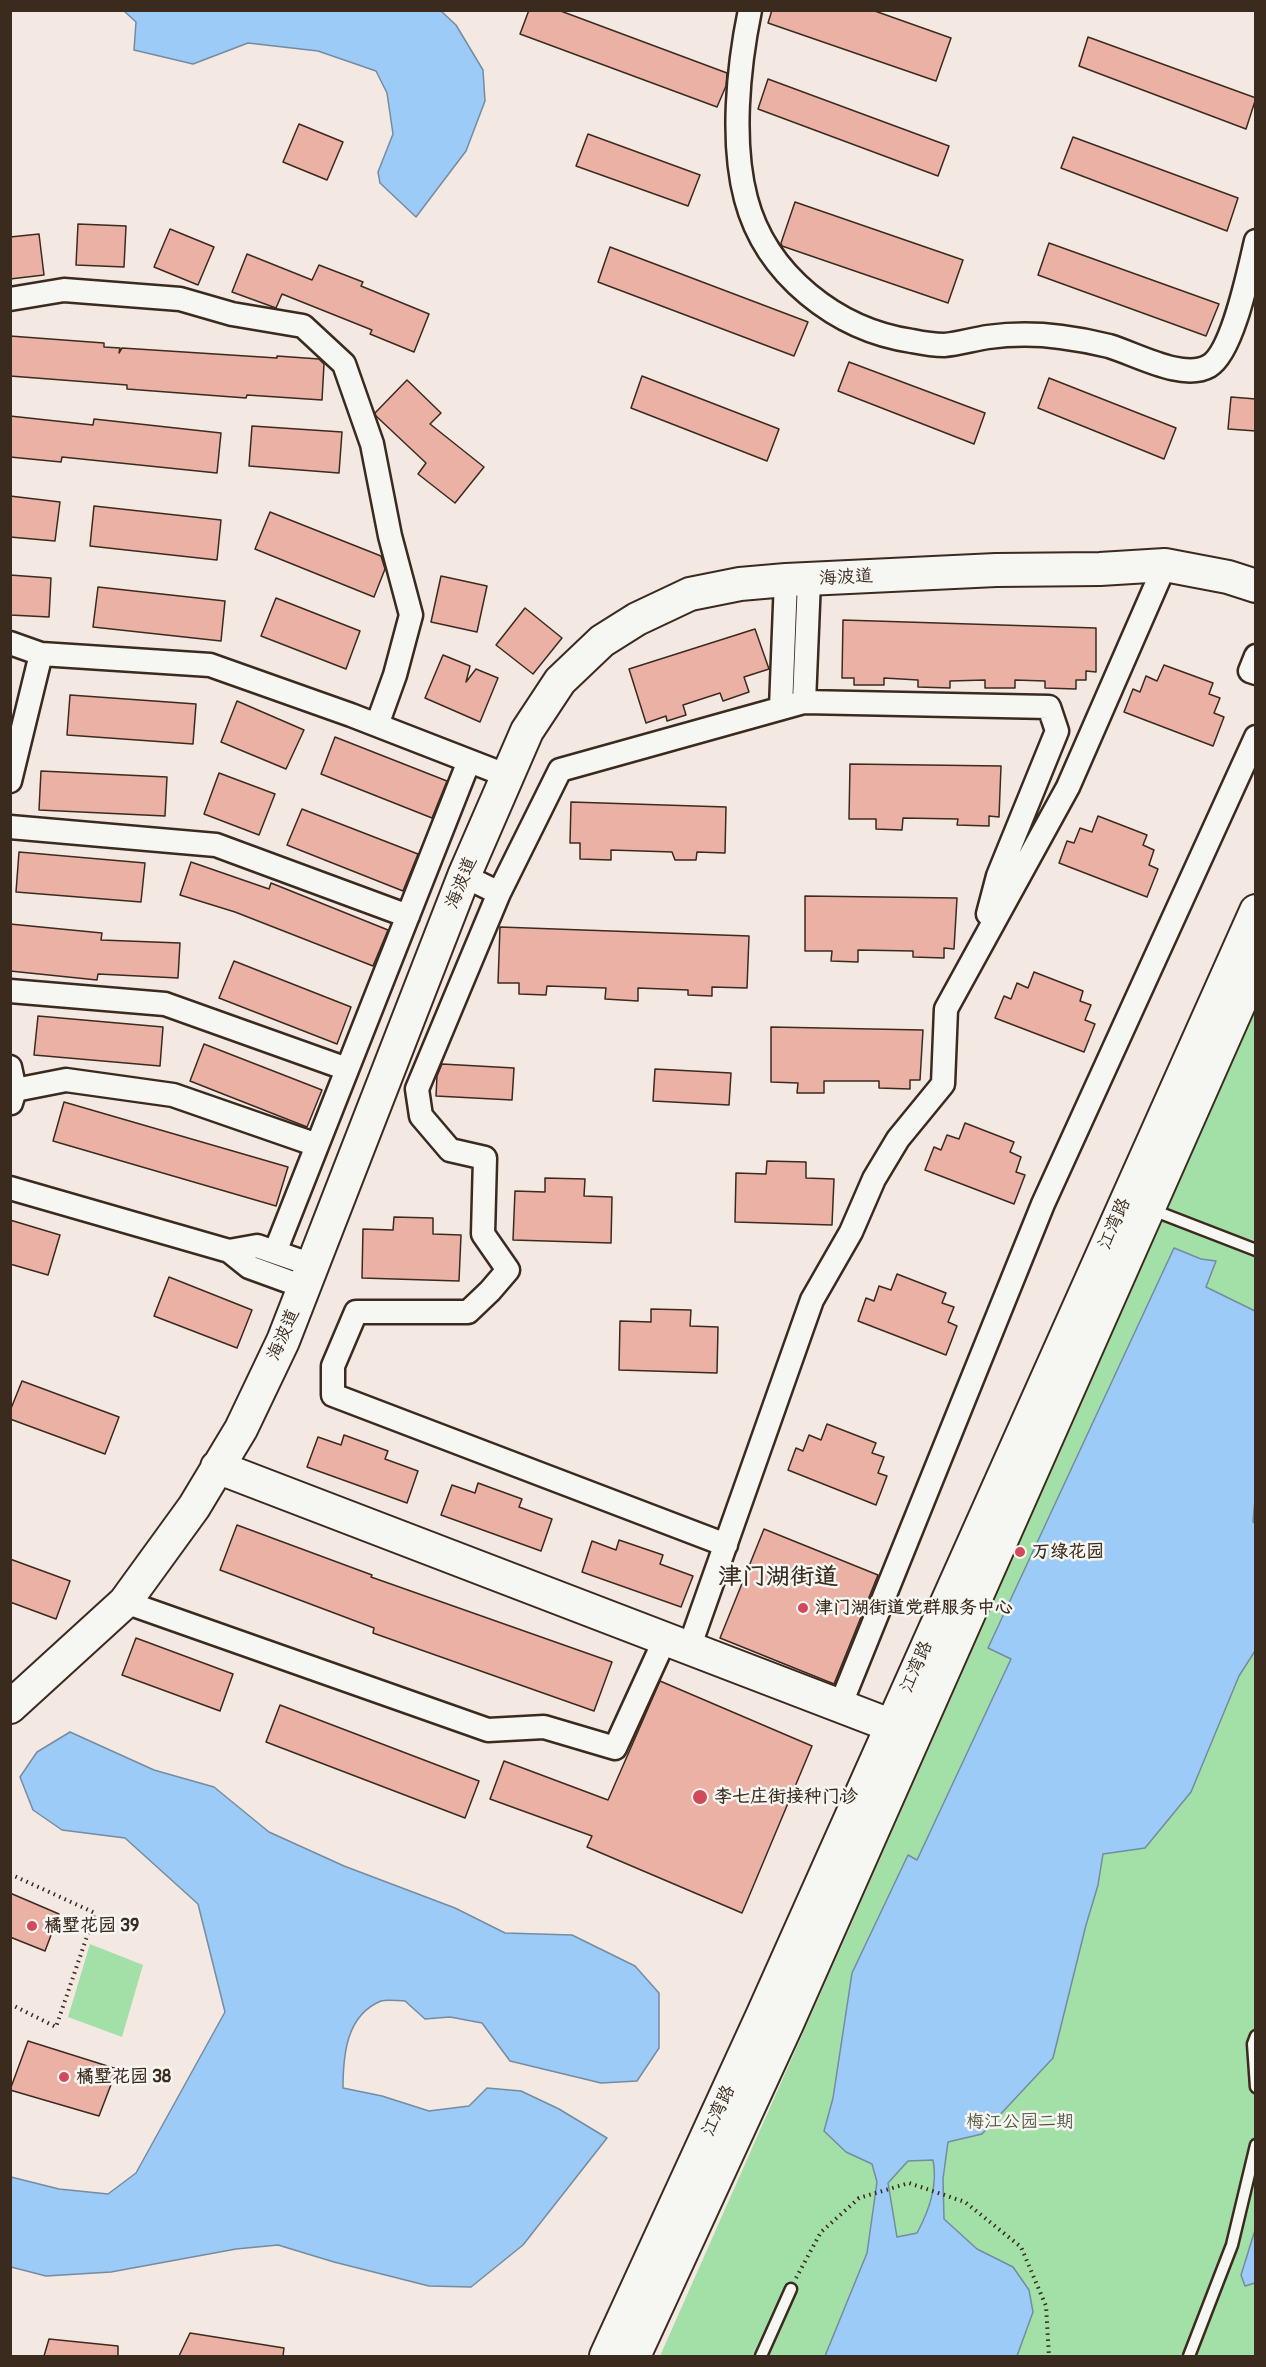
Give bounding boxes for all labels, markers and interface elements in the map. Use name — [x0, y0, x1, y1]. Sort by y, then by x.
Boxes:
street label: 海波道 — [818, 566, 874, 590]
street label: 海波道 — [442, 854, 482, 912]
street label: 江湾路 — [1094, 1195, 1136, 1253]
street label: 海波道 — [264, 1306, 304, 1364]
place label: 万绿花园 — [1032, 1541, 1104, 1563]
marker: 万绿花园 — [1013, 1545, 1027, 1559]
district label: 津门湖街道 — [718, 1564, 838, 1592]
place label: 津门湖街道党群服务中心 — [815, 1597, 1013, 1619]
marker: 津门湖街道党群服务中心 — [796, 1601, 810, 1615]
street label: 江湾路 — [896, 1638, 938, 1696]
place label: 李七庄街接种门诊 — [714, 1786, 858, 1808]
marker: 李七庄街接种门诊 — [691, 1788, 709, 1806]
place label: 橘墅花园 39 — [44, 1915, 139, 1937]
marker: 橘墅花园 39 — [25, 1919, 39, 1933]
place label: 橘墅花园 38 — [76, 2066, 171, 2088]
marker: 橘墅花园 38 — [57, 2070, 71, 2084]
street label: 江湾路 — [698, 2082, 740, 2140]
park label: 梅江公园二期 — [966, 2111, 1074, 2133]

